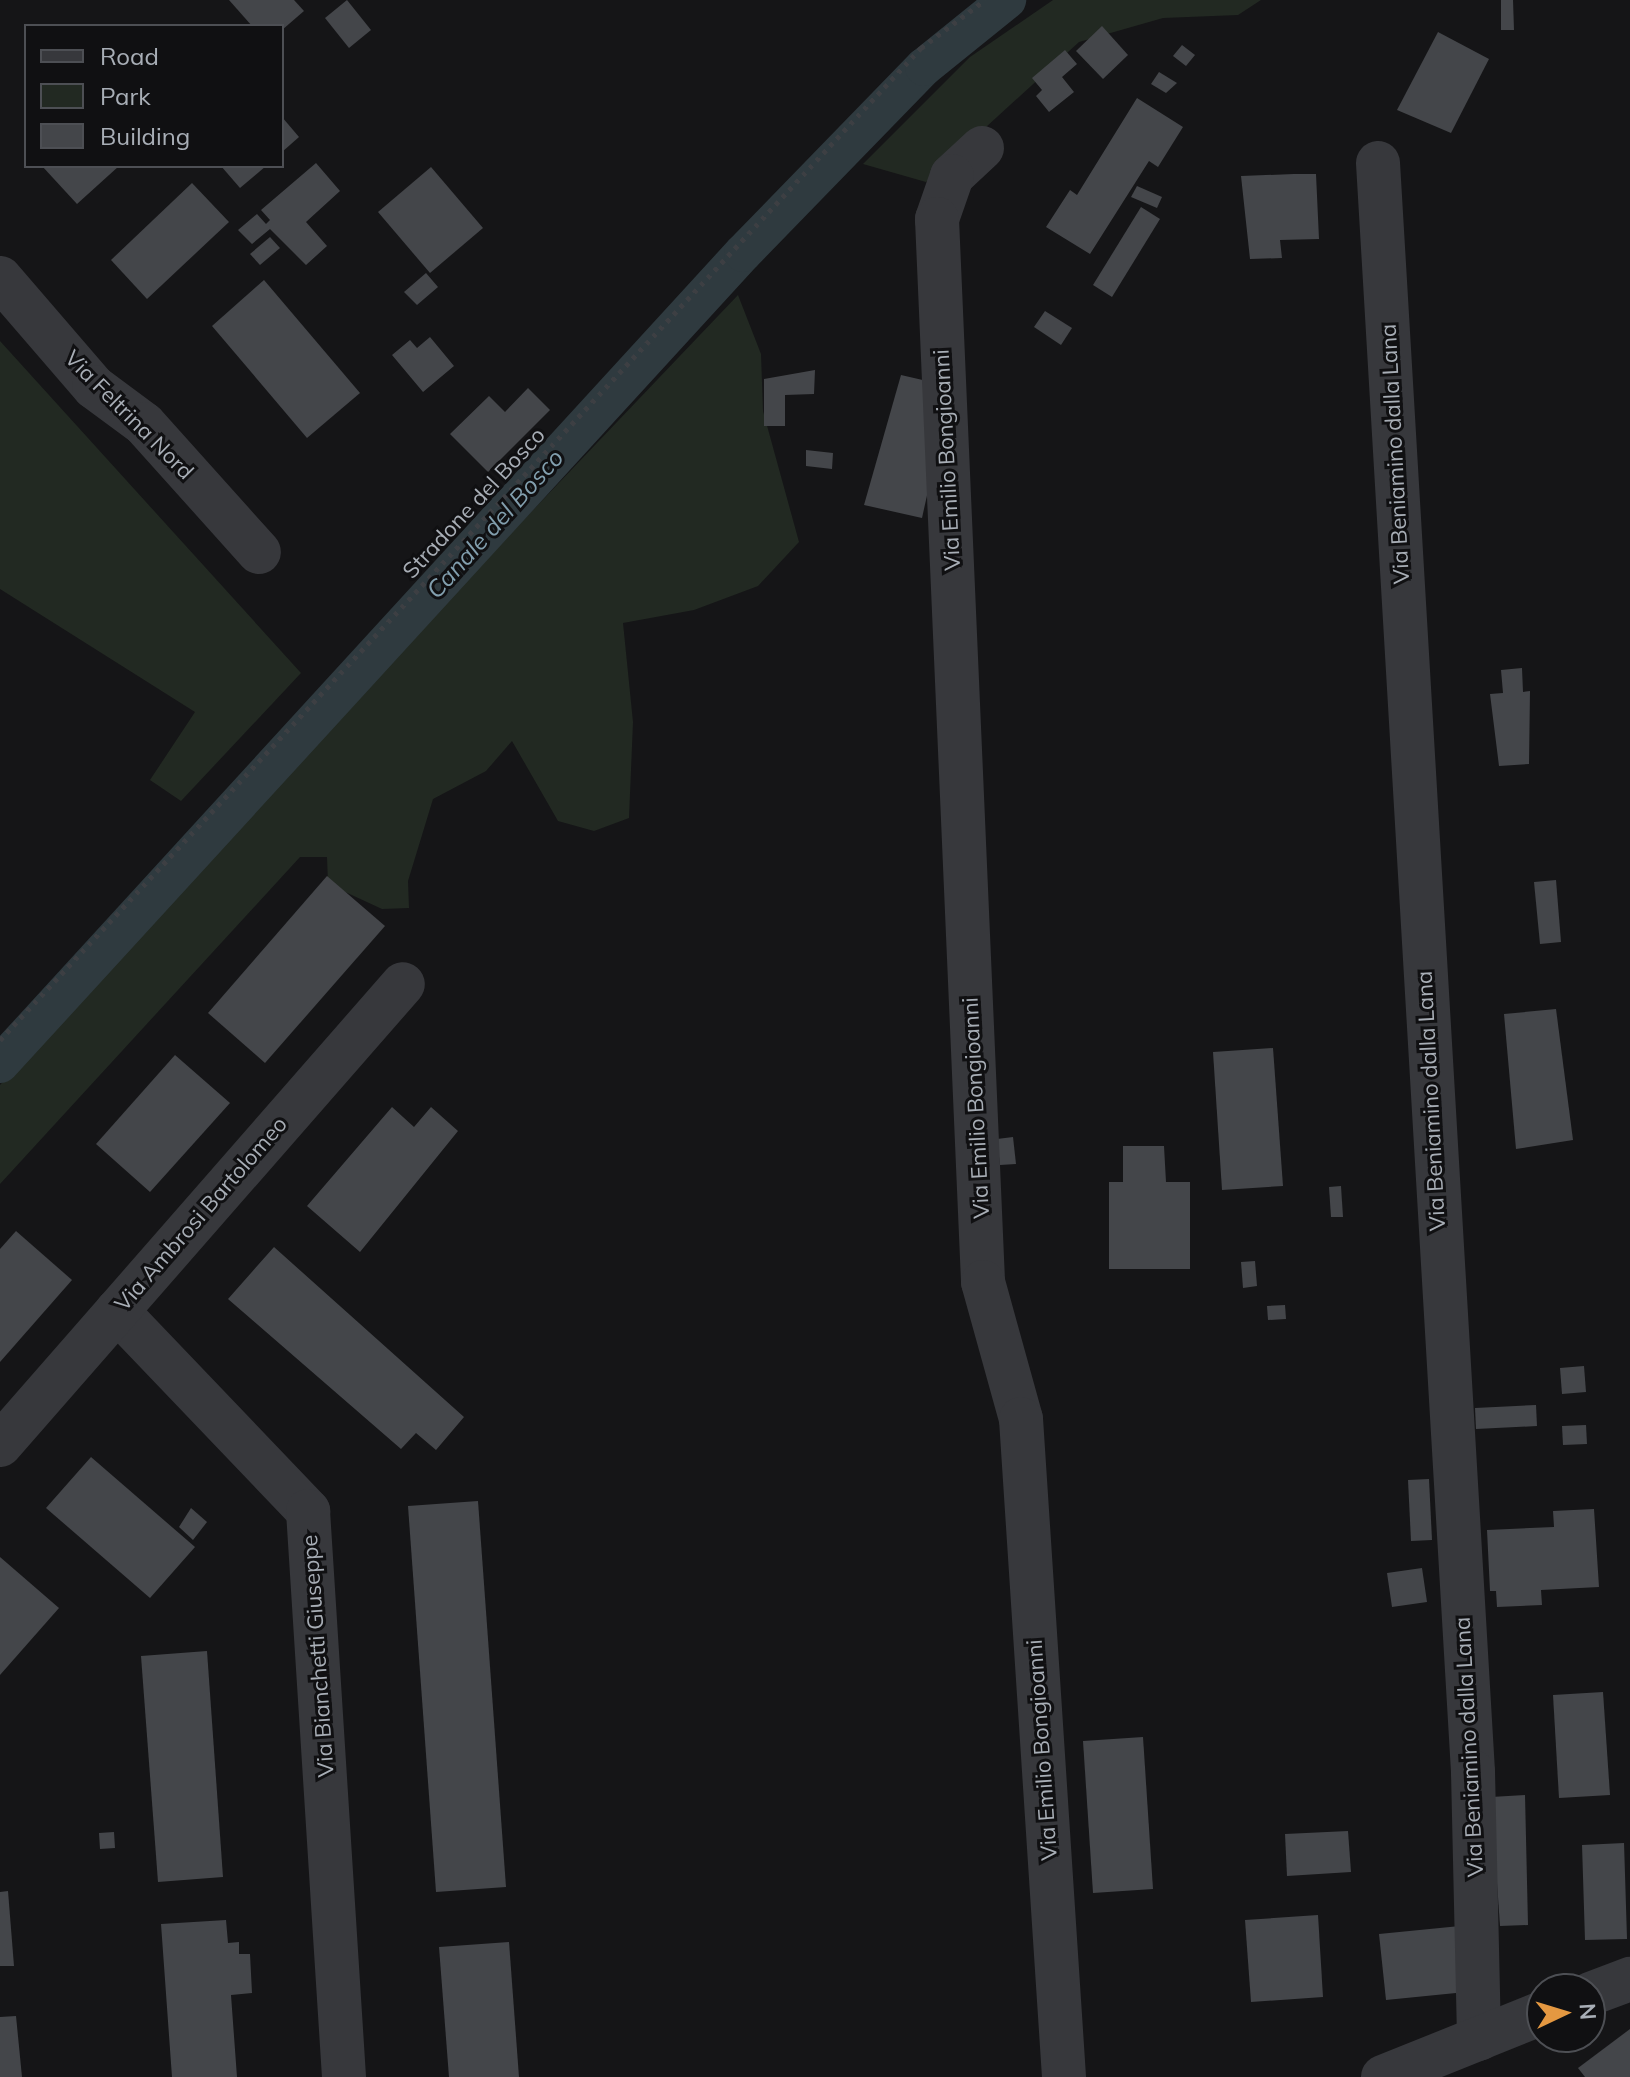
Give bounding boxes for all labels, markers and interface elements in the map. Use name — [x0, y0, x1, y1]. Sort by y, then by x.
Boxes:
legend — [24, 24, 284, 168]
text: Road — [100, 41, 159, 71]
text: Park — [100, 81, 151, 111]
text: Building — [100, 121, 190, 151]
street label: Via Beniamino dalla Lana — [1375, 323, 1415, 585]
street label: Via Feltrina Nord — [59, 345, 199, 485]
street label: Via Emilio Bongioanni — [928, 349, 966, 571]
street label: Stradone del Bosco — [397, 422, 551, 584]
water label: Canale del Bosco — [421, 444, 569, 604]
street label: Via Beniamino dalla Lana — [1411, 970, 1451, 1232]
street label: Via Emilio Bongioanni — [957, 997, 995, 1219]
street label: Via Ambrosi Bartolomeo — [109, 1111, 293, 1317]
street label: Via Bianchetti Giuseppe — [296, 1534, 340, 1778]
street label: Via Beniamino dalla Lana — [1449, 1616, 1489, 1878]
street label: Via Emilio Bongioanni — [1021, 1639, 1063, 1861]
north arrow — [1526, 1973, 1606, 2053]
text: N — [1573, 2002, 1602, 2021]

